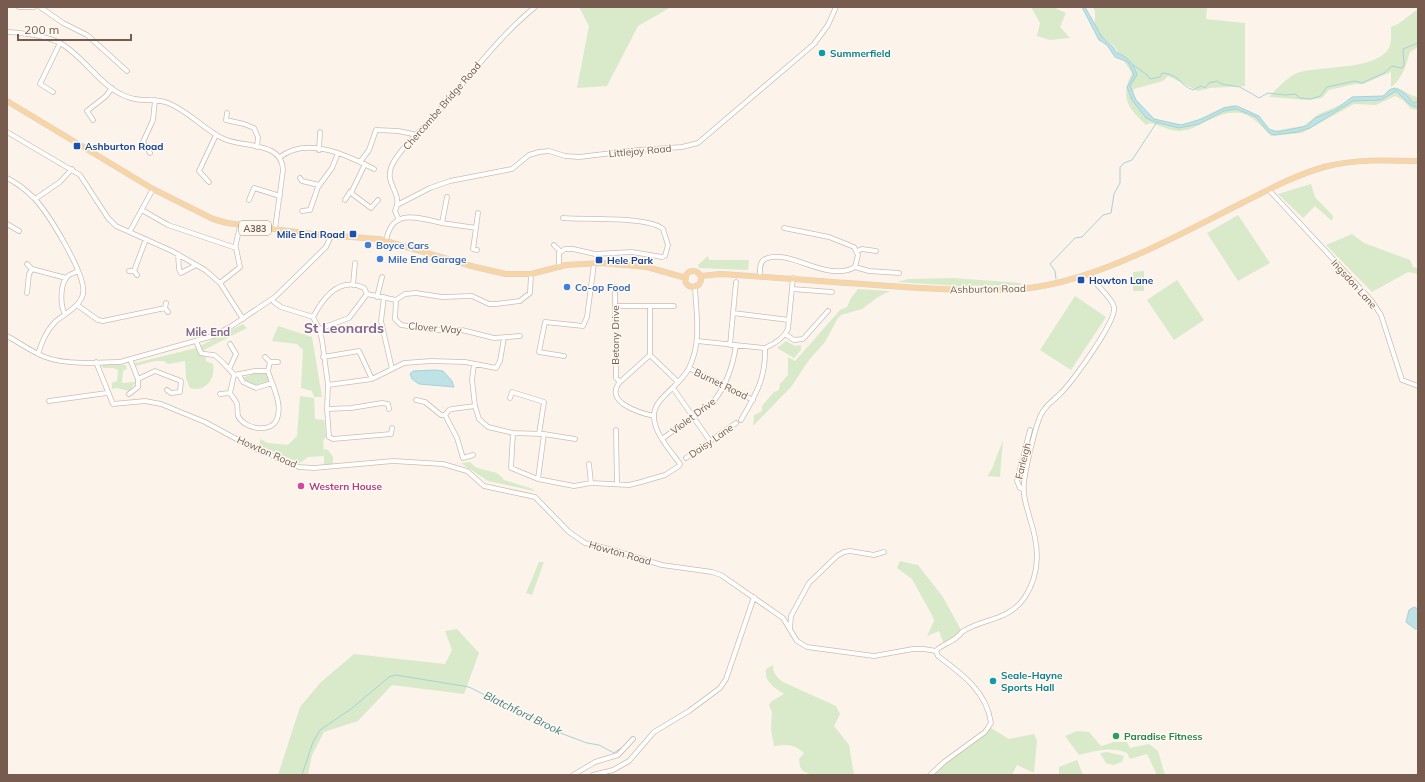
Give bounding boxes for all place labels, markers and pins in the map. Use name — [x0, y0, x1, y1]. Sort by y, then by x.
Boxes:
place label: Summerfield — [830, 47, 891, 60]
marker: Summerfield — [817, 48, 827, 58]
place label: Ashburton Road — [85, 140, 163, 153]
marker: Ashburton Road — [72, 141, 82, 151]
place label: Mile End Road — [277, 228, 345, 241]
marker: Mile End Road — [348, 229, 358, 239]
place label: Boyce Cars — [376, 239, 429, 252]
marker: Boyce Cars — [363, 240, 373, 250]
place label: Mile End Garage — [388, 253, 467, 266]
marker: Mile End Garage — [375, 254, 385, 264]
place label: Hele Park — [607, 254, 654, 267]
marker: Hele Park — [594, 255, 604, 265]
place label: Howton Lane — [1089, 274, 1154, 287]
marker: Howton Lane — [1076, 275, 1086, 285]
place label: Co-op Food — [575, 281, 631, 294]
marker: Co-op Food — [562, 282, 572, 292]
place label: Western House — [309, 480, 383, 493]
marker: Western House — [296, 481, 306, 491]
place label: Seale-Hayne Sports Hall — [1001, 669, 1063, 694]
marker: Seale-Hayne Sports Hall — [988, 676, 998, 686]
place label: Paradise Fitness — [1124, 730, 1202, 743]
marker: Paradise Fitness — [1111, 731, 1121, 741]

